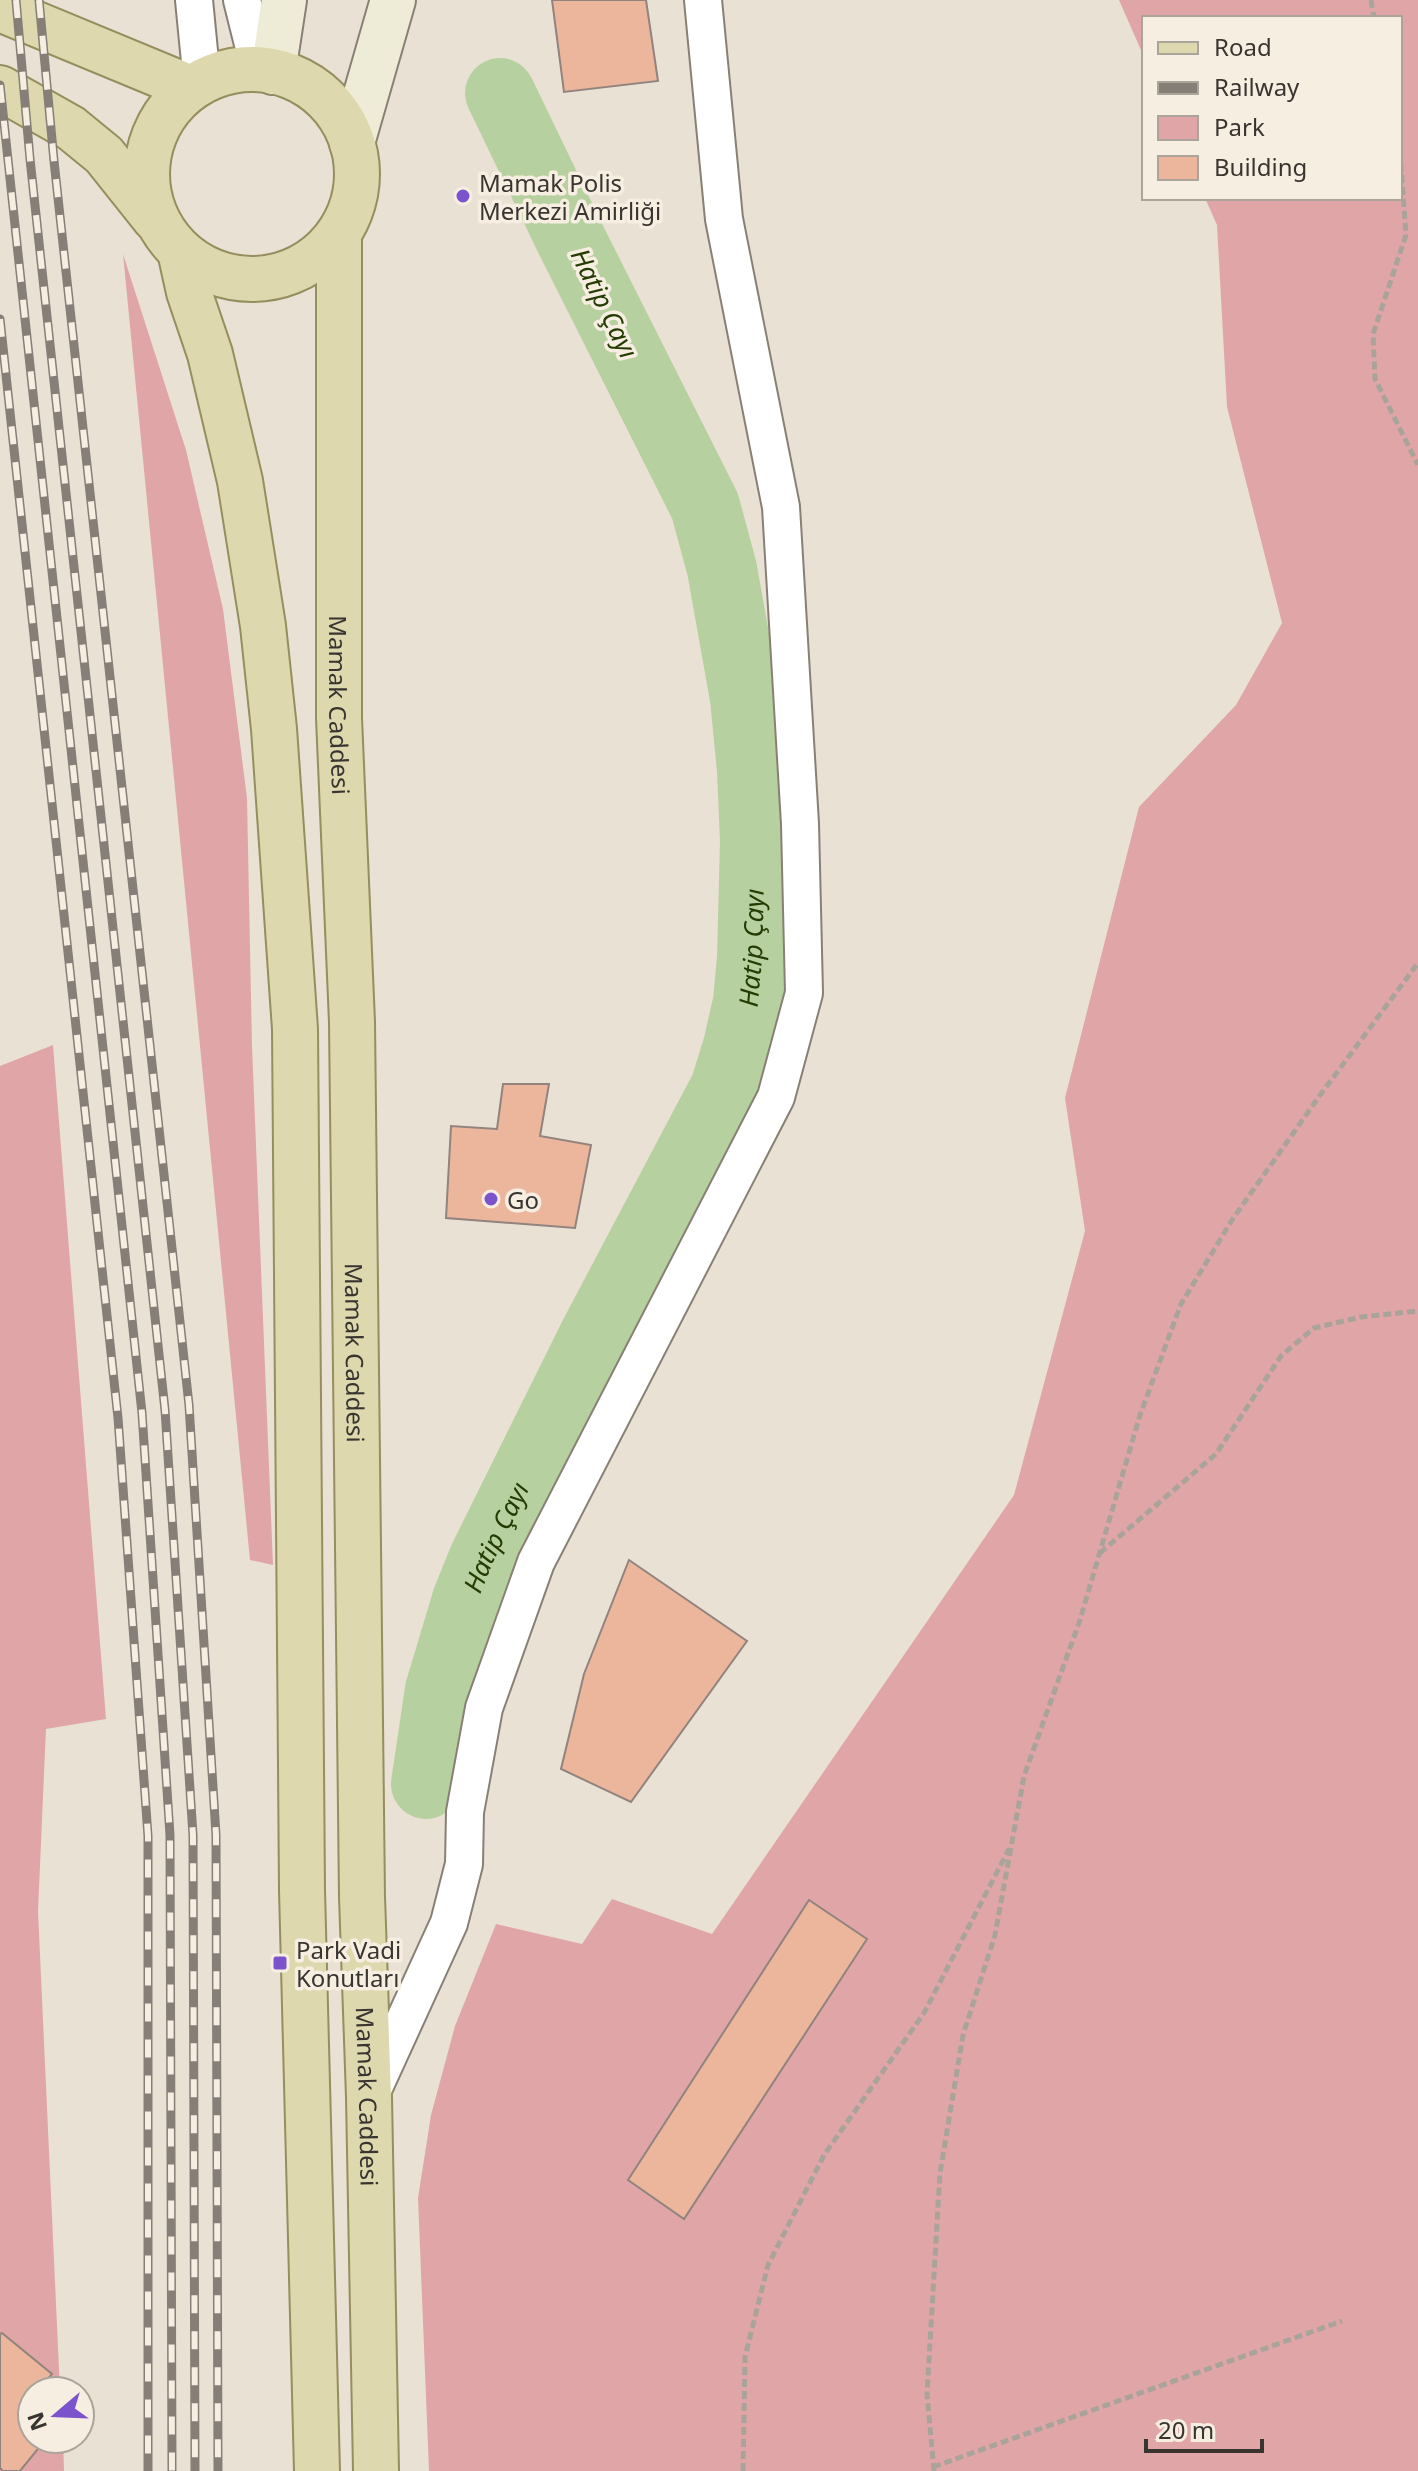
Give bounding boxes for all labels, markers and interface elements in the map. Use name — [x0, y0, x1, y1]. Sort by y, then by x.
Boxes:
legend — [1142, 16, 1402, 200]
text: Road — [1214, 30, 1272, 63]
text: Railway — [1214, 70, 1300, 103]
text: Park — [1214, 110, 1265, 143]
text: Building — [1214, 150, 1307, 183]
place label: Mamak Polis Merkezi Amirliği — [479, 166, 661, 227]
marker: Mamak Polis Merkezi Amirliği — [454, 187, 472, 205]
water label: Hatip Çayı — [563, 242, 647, 364]
street label: Mamak Caddesi — [323, 615, 359, 795]
water label: Hatip Çayı — [730, 888, 772, 1009]
place label: Go — [507, 1183, 539, 1216]
marker: Go — [482, 1190, 500, 1208]
street label: Mamak Caddesi — [338, 1263, 373, 1443]
water label: Hatip Çayı — [454, 1476, 537, 1598]
place label: Park Vadi Konutları — [296, 1933, 401, 1994]
marker: Park Vadi Konutları — [271, 1954, 289, 1972]
street label: Mamak Caddesi — [349, 2006, 387, 2187]
north arrow — [16, 2375, 96, 2455]
scale bar — [1146, 2403, 1262, 2453]
text: N — [19, 2408, 53, 2435]
text: 20 m — [1158, 2413, 1214, 2446]

